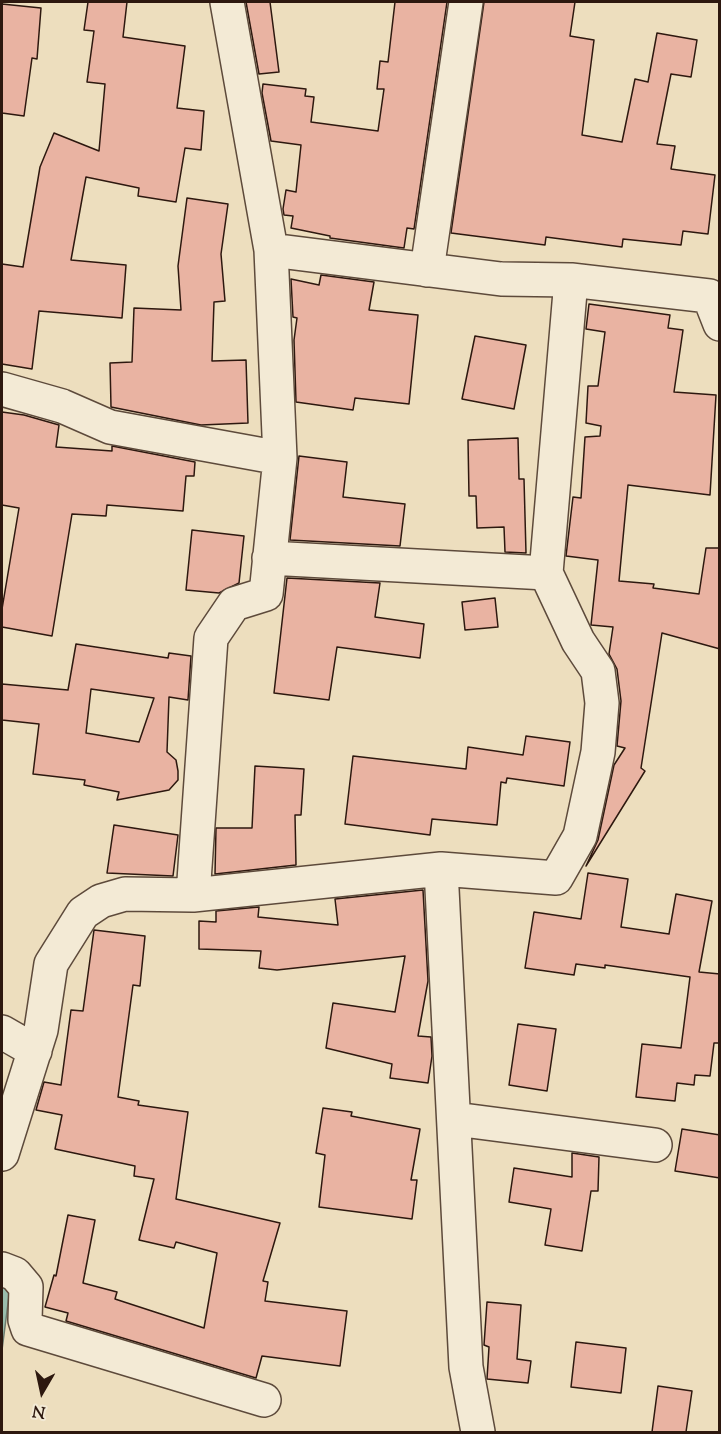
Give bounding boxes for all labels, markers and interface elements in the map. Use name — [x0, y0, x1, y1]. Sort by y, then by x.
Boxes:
north arrow — [12, 1362, 72, 1422]
text: N — [31, 1398, 47, 1423]

